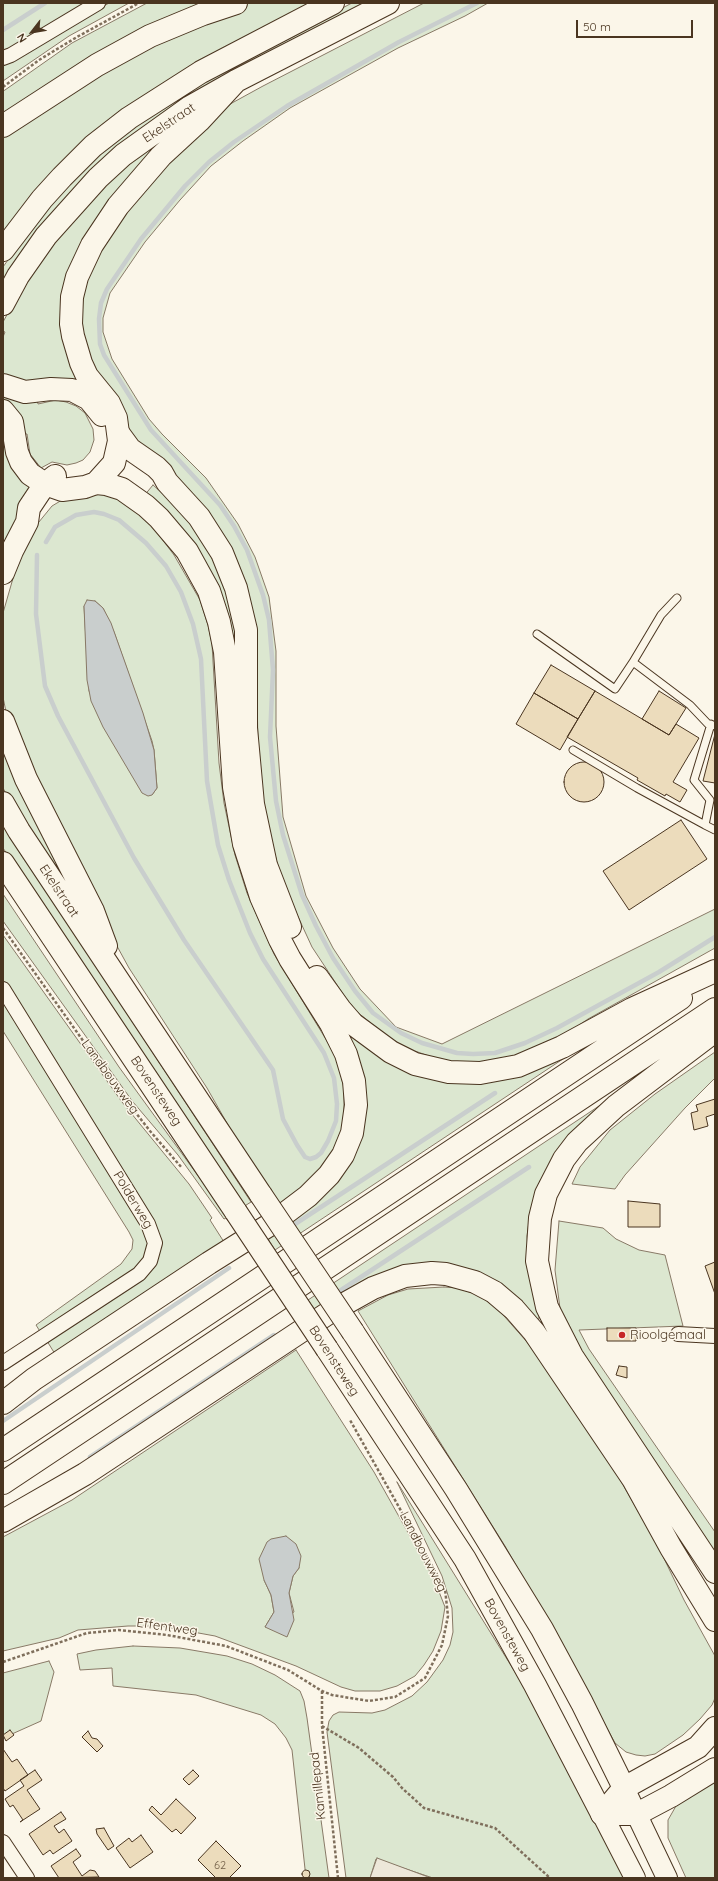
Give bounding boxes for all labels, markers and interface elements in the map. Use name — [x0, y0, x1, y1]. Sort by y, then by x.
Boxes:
north arrow — [12, 12, 52, 52]
scale bar — [578, 12, 695, 38]
text: 50 m — [583, 19, 611, 34]
text: N — [14, 31, 30, 45]
street label: Ekelstraat — [140, 100, 198, 146]
street label: Ekelstraat — [36, 862, 82, 920]
street label: Landbouwweg — [78, 1037, 142, 1117]
street label: Bovensteweg — [127, 1053, 185, 1129]
street label: Polderweg — [110, 1168, 156, 1232]
street label: Bovensteweg — [305, 1323, 363, 1399]
place label: Rioolgemaal — [630, 1327, 706, 1343]
marker: Rioolgemaal — [617, 1330, 627, 1340]
street label: Landbouwweg — [396, 1509, 450, 1595]
street label: Bovensteweg — [481, 1596, 533, 1674]
street label: Effentweg — [135, 1615, 199, 1639]
street label: Kamillepad — [307, 1751, 329, 1821]
house number: 62 — [214, 1859, 226, 1873]

